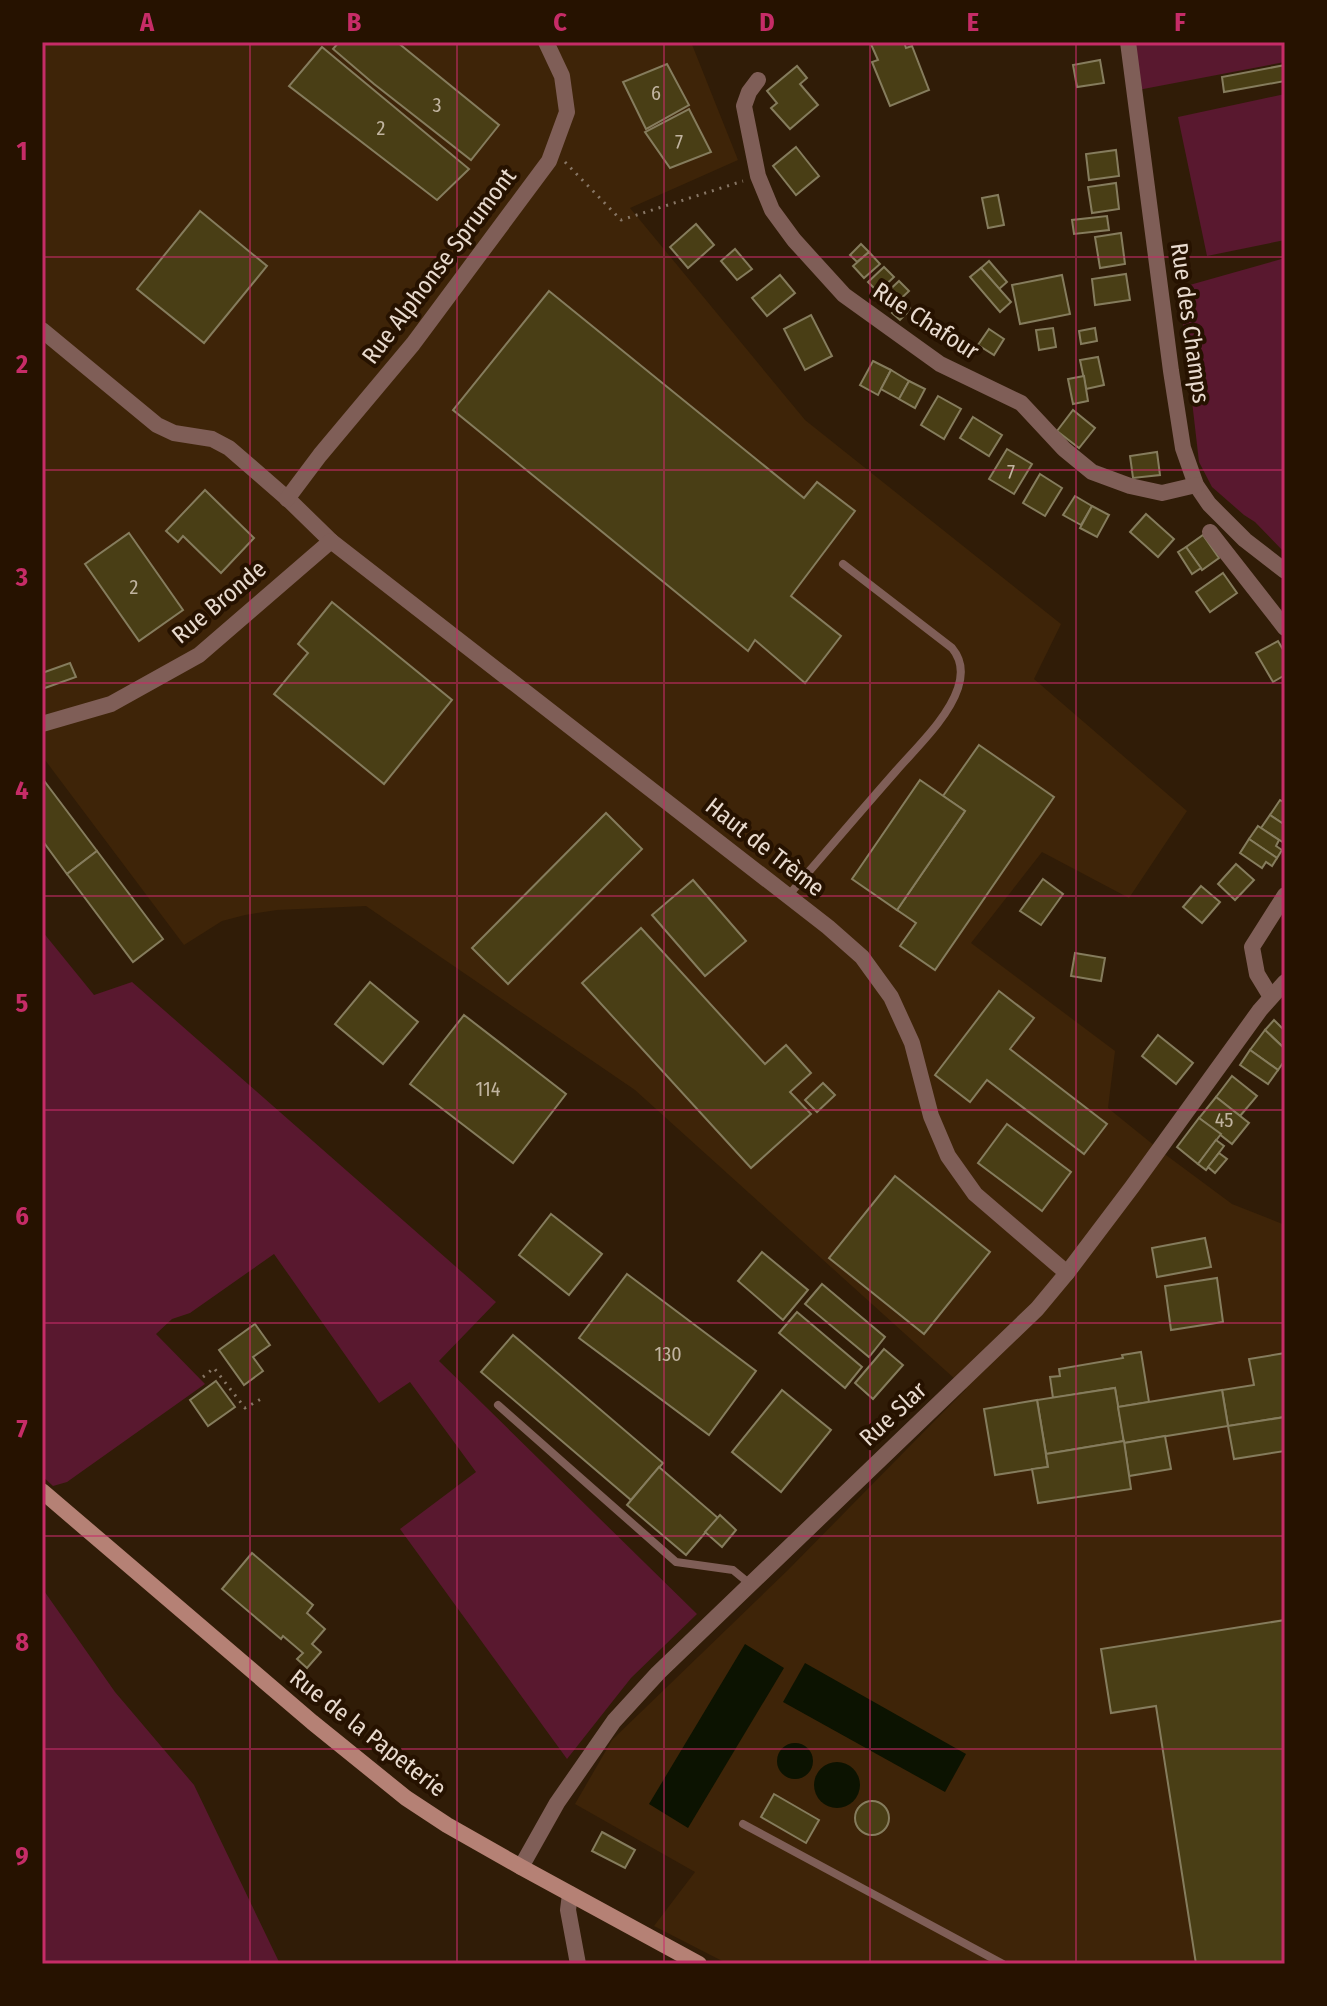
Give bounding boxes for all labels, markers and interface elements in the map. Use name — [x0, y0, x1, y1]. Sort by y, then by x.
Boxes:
text: A — [139, 7, 155, 38]
text: B — [347, 7, 362, 38]
text: C — [553, 7, 567, 38]
text: D — [759, 7, 775, 38]
text: E — [967, 7, 979, 38]
text: F — [1174, 7, 1186, 38]
house number: 6 — [651, 81, 661, 105]
house number: 3 — [432, 93, 442, 117]
house number: 2 — [377, 116, 386, 140]
house number: 7 — [675, 130, 683, 154]
text: 1 — [17, 136, 28, 167]
street label: Rue Alphonse Sprumont — [356, 163, 522, 369]
street label: Rue des Champs — [1165, 241, 1215, 405]
street label: Rue Chafour — [868, 277, 985, 366]
text: 2 — [15, 349, 28, 380]
house number: 7 — [1007, 460, 1015, 484]
street label: Rue Bronde — [166, 555, 272, 649]
text: 3 — [15, 562, 28, 593]
house number: 2 — [130, 575, 139, 599]
text: 4 — [15, 775, 29, 806]
street label: Haut de Trème — [700, 792, 830, 902]
text: 5 — [16, 988, 29, 1019]
house number: 114 — [476, 1077, 501, 1101]
house number: 45 — [1215, 1108, 1233, 1132]
text: 6 — [15, 1201, 29, 1232]
house number: 130 — [654, 1342, 682, 1366]
street label: Rue Slar — [854, 1376, 933, 1452]
text: 7 — [16, 1414, 28, 1445]
text: 8 — [15, 1627, 29, 1658]
street label: Rue de la Papeterie — [284, 1663, 452, 1803]
text: 9 — [15, 1841, 29, 1872]

